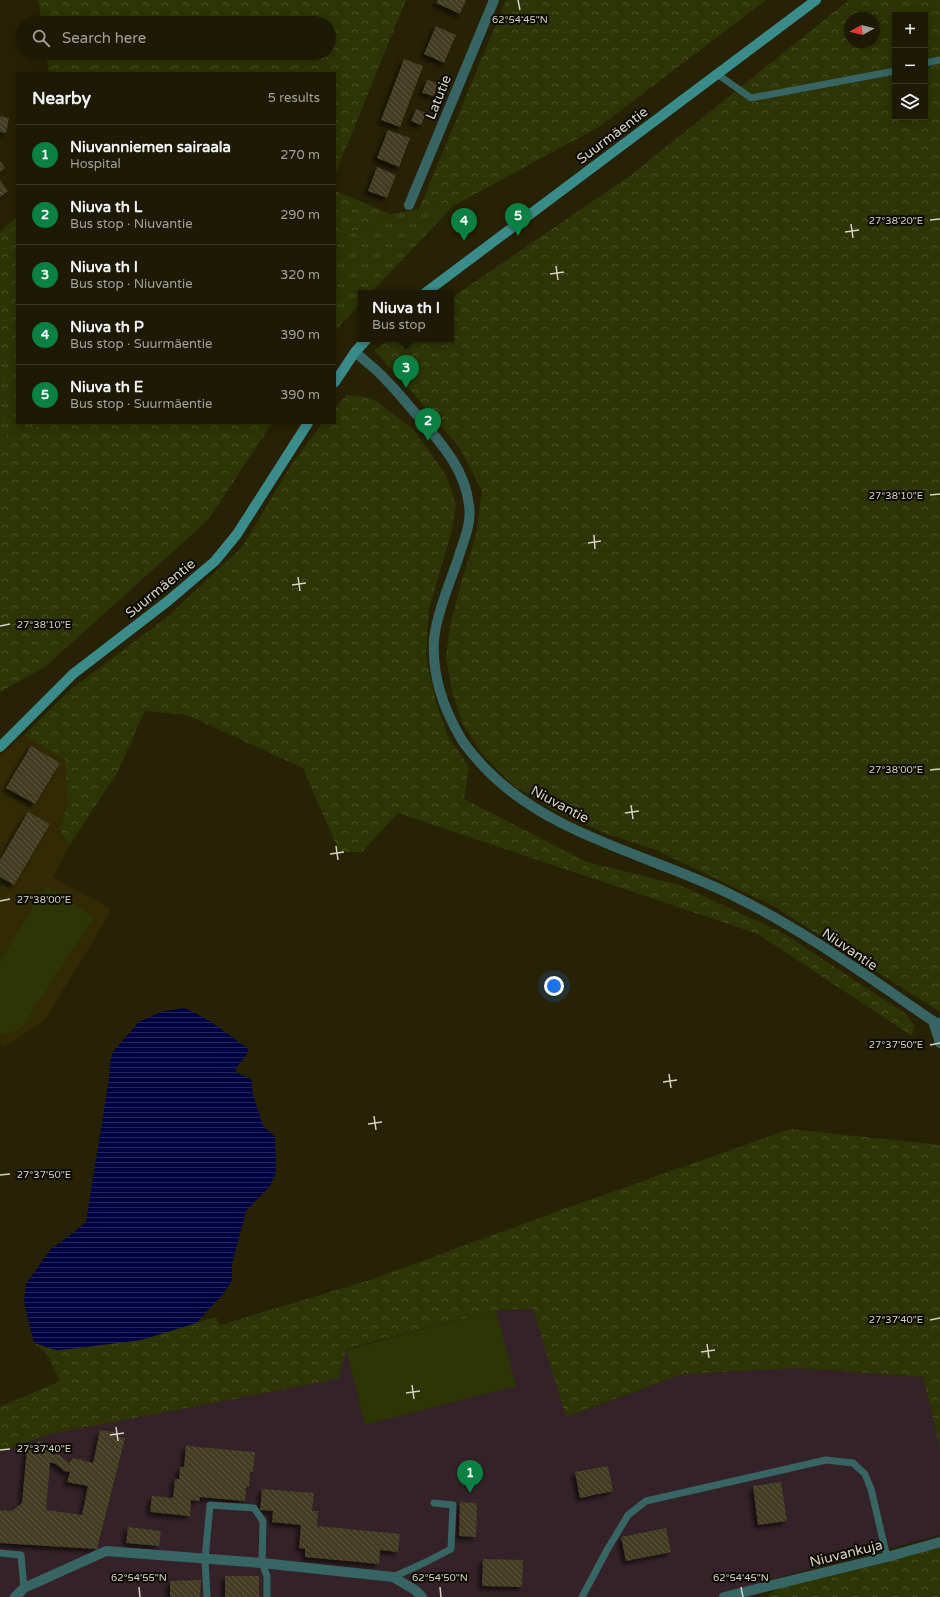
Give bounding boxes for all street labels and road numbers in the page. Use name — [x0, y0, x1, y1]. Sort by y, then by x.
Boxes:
street label: Latutie — [422, 72, 455, 122]
street label: Suurmäentie — [573, 103, 651, 168]
street label: Suurmäentie — [122, 555, 199, 622]
street label: Niuvantie — [528, 782, 592, 827]
street label: Niuvantie — [819, 925, 881, 974]
street label: Niuvankuja — [808, 1536, 884, 1571]

